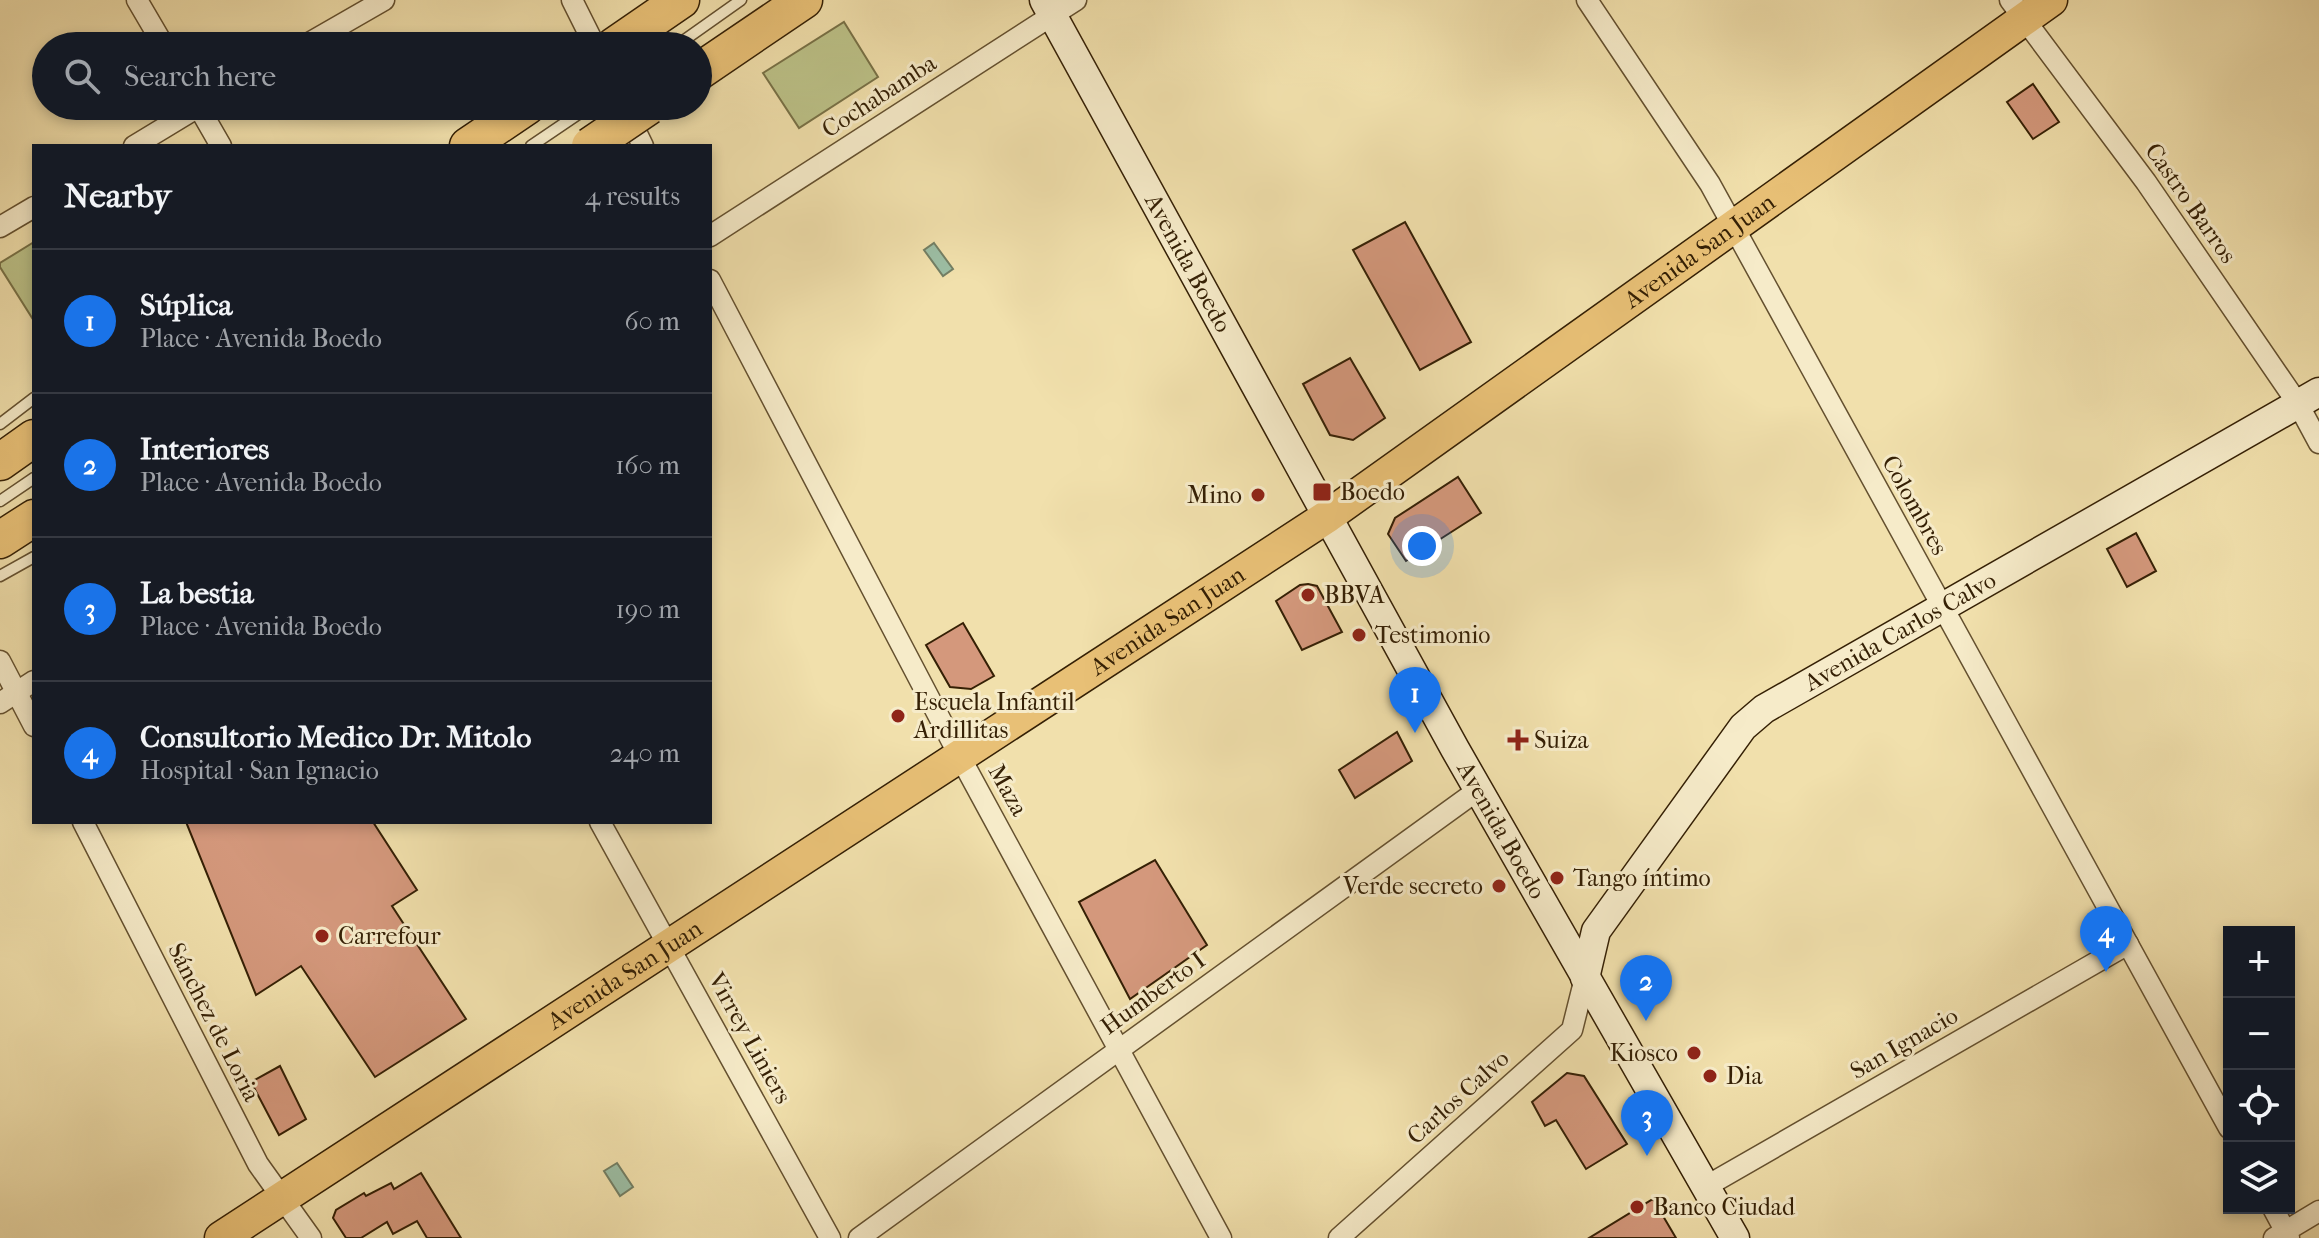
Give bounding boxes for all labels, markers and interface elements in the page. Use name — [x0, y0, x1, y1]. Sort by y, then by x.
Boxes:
search box — [32, 32, 712, 120]
street label: Cochabamba — [817, 48, 942, 143]
icon: search — [60, 54, 104, 98]
text: Search here — [124, 59, 276, 94]
street label: Castro Barros — [2139, 138, 2243, 269]
text: Nearby — [64, 176, 171, 216]
text: 4 results — [585, 181, 680, 212]
street label: Avenida Boedo — [1139, 188, 1238, 337]
street label: Avenida San Juan — [1618, 188, 1780, 315]
text: Súplica — [140, 288, 232, 323]
text: 1 — [85, 306, 95, 337]
text: 60 m — [624, 306, 680, 337]
text: Place · Avenida Boedo — [140, 323, 382, 354]
text: Interiores — [140, 432, 269, 467]
text: 2 — [83, 450, 97, 481]
text: 160 m — [615, 450, 680, 481]
street label: Colombres — [1876, 450, 1954, 560]
text: Place · Avenida Boedo — [140, 467, 382, 498]
place label: Boedo — [1340, 478, 1405, 506]
place label: Mino — [1187, 481, 1242, 509]
marker: Boedo — [1311, 481, 1333, 503]
marker: Mino — [1249, 486, 1267, 504]
your location — [1402, 526, 1442, 566]
street label: Avenida San Juan — [1084, 560, 1250, 682]
street label: Avenida Carlos Calvo — [1798, 566, 2001, 698]
text: La bestia — [140, 576, 254, 611]
place label: BBVA — [1324, 581, 1385, 609]
marker: BBVA — [1299, 586, 1317, 604]
text: 3 — [85, 594, 95, 625]
text: 190 m — [616, 594, 680, 625]
text: Place · Avenida Boedo — [140, 611, 382, 642]
place label: Testimonio — [1375, 621, 1490, 649]
marker: Testimonio — [1350, 626, 1368, 644]
pin: 1 — [1389, 667, 1441, 733]
place label: Escuela Infantil Ardillitas — [913, 688, 1075, 744]
marker: Escuela Infantil Ardillitas — [889, 707, 907, 725]
text: Consultorio Medico Dr. Mitolo — [140, 720, 531, 755]
place label: Suiza — [1534, 726, 1590, 754]
marker: Suiza — [1509, 731, 1527, 749]
text: 4 — [82, 738, 98, 769]
text: 240 m — [610, 738, 680, 769]
text: Hospital · San Ignacio — [140, 755, 379, 786]
street label: Avenida Boedo — [1451, 756, 1552, 904]
street label: Maza — [982, 759, 1034, 822]
place label: Tango íntimo — [1573, 864, 1711, 892]
marker: Tango íntimo — [1548, 869, 1566, 887]
place label: Verde secreto — [1342, 872, 1483, 900]
marker: Verde secreto — [1490, 877, 1508, 895]
pin: 4 — [2080, 906, 2132, 972]
street label: Avenida San Juan — [541, 914, 707, 1036]
place label: Carrefour — [338, 922, 441, 950]
map controls — [2223, 926, 2295, 1214]
button: + — [2223, 926, 2295, 998]
marker: Carrefour — [313, 927, 331, 945]
street label: Sánchez de Loria — [162, 938, 266, 1107]
street label: Humberto I — [1095, 946, 1211, 1040]
pin: 2 — [1620, 955, 1672, 1021]
street label: Virrey Liniers — [702, 967, 798, 1109]
button: − — [2223, 998, 2295, 1070]
street label: San Ignacio — [1845, 1001, 1963, 1085]
place label: Kiosco — [1610, 1039, 1678, 1067]
street label: Carlos Calvo — [1401, 1044, 1515, 1150]
marker: Kiosco — [1685, 1044, 1703, 1062]
place label: Dia — [1726, 1062, 1763, 1090]
marker: Dia — [1701, 1067, 1719, 1085]
button: locate — [2223, 1070, 2295, 1142]
pin: 3 — [1621, 1090, 1673, 1156]
button: layers — [2223, 1142, 2295, 1214]
place label: Banco Ciudad — [1653, 1193, 1796, 1221]
marker: Banco Ciudad — [1628, 1198, 1646, 1216]

